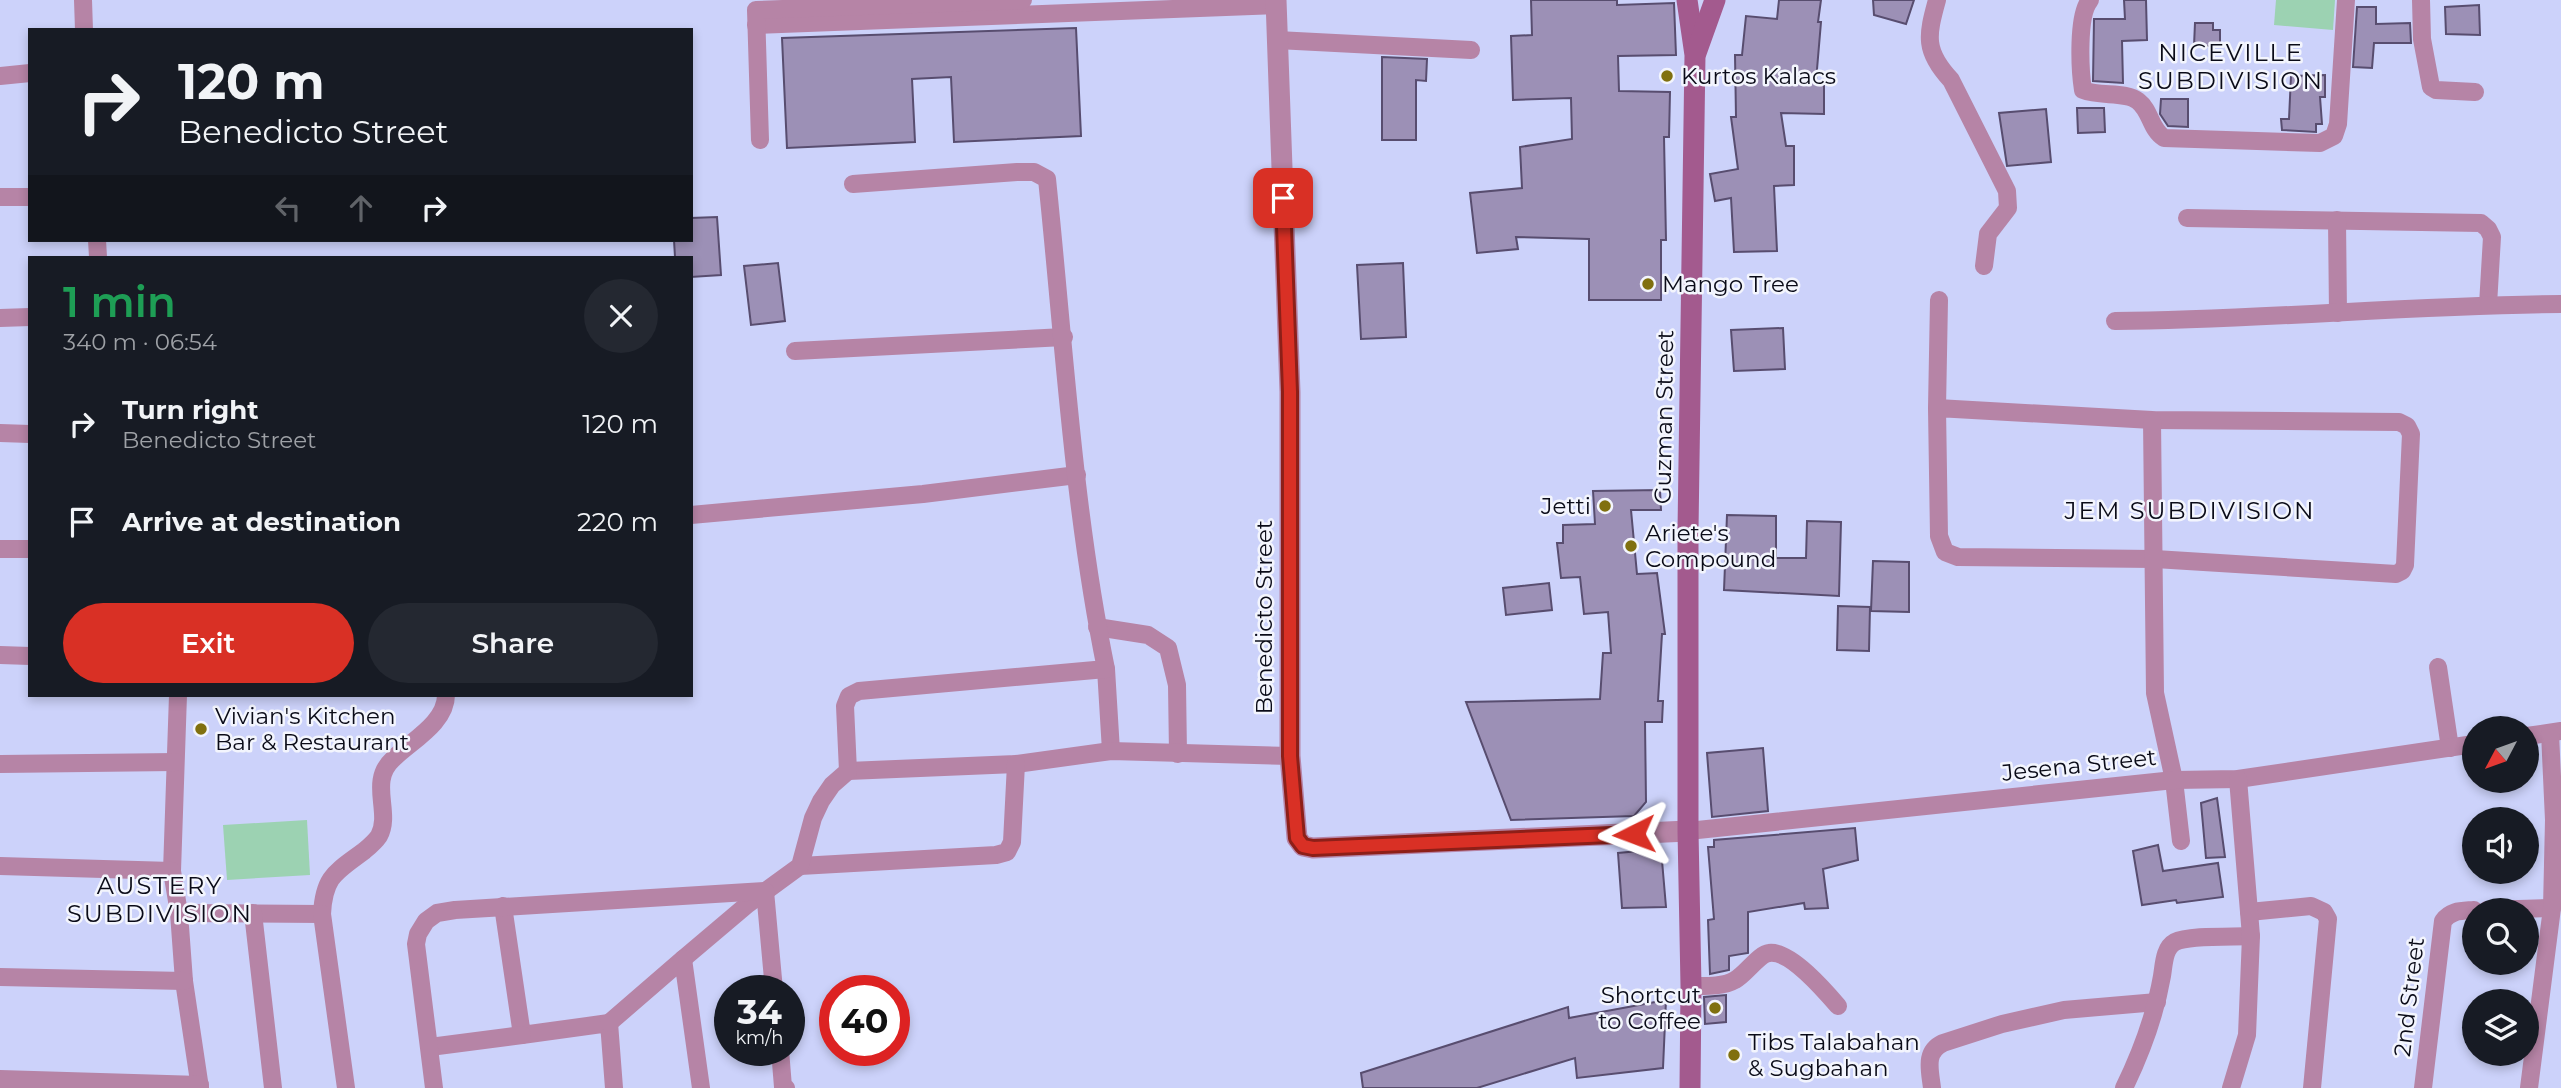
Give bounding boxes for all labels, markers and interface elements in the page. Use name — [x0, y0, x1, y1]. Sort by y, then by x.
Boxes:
district label: NICEVILLE SUBDIVISION — [2138, 38, 2324, 95]
text: 120 m — [178, 52, 325, 111]
icon: right — [63, 56, 154, 147]
place label: Kurtos Kalacs — [1681, 62, 1836, 90]
marker: Kurtos Kalacs — [1659, 68, 1675, 84]
text: Benedicto Street — [178, 112, 449, 151]
pin — [1253, 168, 1313, 228]
icon: arrive — [1264, 179, 1302, 217]
icon: left — [269, 189, 307, 227]
icon: ahead — [342, 189, 380, 227]
icon: right — [415, 189, 453, 227]
place label: Mango Tree — [1662, 270, 1799, 298]
text: 1 min — [63, 276, 176, 328]
marker: Mango Tree — [1640, 276, 1656, 292]
button: close — [584, 279, 658, 353]
text: 340 m · 06:54 — [63, 328, 217, 356]
street label: Guzman Street — [1648, 330, 1680, 504]
text: Turn right — [122, 394, 258, 426]
icon: right — [63, 405, 101, 443]
text: 120 m — [582, 408, 658, 440]
text: Benedicto Street — [122, 426, 316, 454]
place label: Jetti — [1540, 492, 1591, 520]
district label: JEM SUBDIVISION — [2063, 496, 2316, 525]
marker: Jetti — [1597, 498, 1613, 514]
icon: arrive — [63, 503, 101, 541]
text: Arrive at destination — [122, 506, 401, 538]
text: 220 m — [577, 506, 658, 538]
place label: Ariete's Compound — [1645, 519, 1776, 573]
street label: Benedicto Street — [1250, 520, 1278, 714]
marker: Ariete's Compound — [1623, 538, 1639, 554]
button: Exit — [63, 603, 354, 683]
button: Share — [368, 603, 658, 683]
place label: Vivian's Kitchen Bar & Restaurant — [215, 702, 409, 756]
north arrow — [2462, 716, 2539, 793]
map controls — [2462, 716, 2539, 1066]
marker: Vivian's Kitchen Bar & Restaurant — [193, 721, 209, 737]
street label: Jesena Street — [1999, 743, 2158, 787]
position arrow — [1597, 797, 1671, 871]
button: sound — [2462, 807, 2539, 884]
district label: AUSTERY SUBDIVISION — [67, 871, 253, 928]
button: search — [2462, 898, 2539, 975]
street label: 2nd Street — [2388, 936, 2430, 1058]
speed limit sign: 40 — [819, 975, 910, 1066]
place label: Shortcut to Coffee — [1598, 981, 1701, 1035]
button: layers — [2462, 989, 2539, 1066]
text: 34 — [737, 990, 782, 1033]
marker: Shortcut to Coffee — [1707, 1000, 1723, 1016]
text: km/h — [735, 1027, 784, 1049]
place label: Tibs Talabahan & Sugbahan — [1748, 1028, 1920, 1082]
marker: Tibs Talabahan & Sugbahan — [1726, 1047, 1742, 1063]

